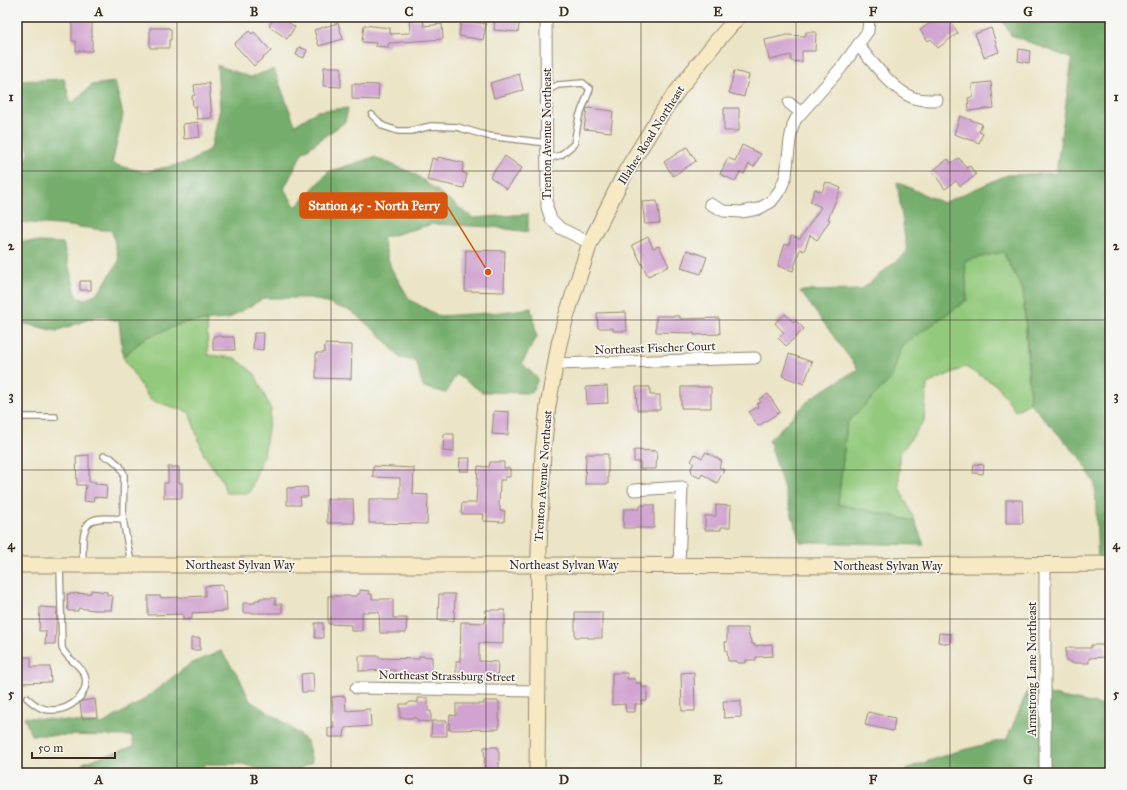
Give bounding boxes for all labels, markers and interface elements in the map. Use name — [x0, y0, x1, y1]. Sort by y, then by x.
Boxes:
text: A — [94, 4, 104, 20]
text: B — [250, 4, 259, 20]
text: C — [405, 4, 414, 20]
text: D — [559, 4, 569, 20]
text: E — [713, 4, 723, 20]
text: F — [869, 4, 878, 20]
text: G — [1023, 4, 1033, 20]
street label: Trenton Avenue Northeast — [540, 67, 554, 200]
street label: Illahee Road Northeast — [615, 82, 688, 187]
text: 1 — [8, 89, 14, 105]
text: 1 — [1113, 89, 1119, 105]
callout: Station 45 - North Perry — [300, 193, 447, 218]
text: Station 45 - North Perry — [308, 198, 441, 214]
text: 2 — [8, 238, 15, 254]
text: 2 — [1113, 238, 1120, 254]
street label: Northeast Fischer Court — [594, 339, 717, 357]
text: 3 — [8, 388, 14, 404]
text: 3 — [1113, 388, 1119, 404]
street label: Trenton Avenue Northeast — [531, 409, 555, 542]
text: 4 — [7, 537, 15, 553]
text: 4 — [1112, 537, 1120, 553]
street label: Northeast Sylvan Way — [185, 558, 295, 572]
street label: Northeast Sylvan Way — [509, 558, 619, 572]
street label: Northeast Sylvan Way — [833, 559, 943, 573]
street label: Armstrong Lane Northeast — [1025, 601, 1040, 737]
street label: Northeast Strassburg Street — [378, 668, 516, 685]
text: 5 — [8, 686, 15, 702]
text: 5 — [1113, 686, 1120, 702]
scale bar — [32, 734, 115, 760]
text: 50 m — [38, 741, 63, 755]
text: A — [94, 772, 104, 788]
text: B — [250, 772, 259, 788]
text: C — [405, 772, 414, 788]
text: D — [559, 772, 569, 788]
text: E — [713, 772, 723, 788]
text: F — [869, 772, 878, 788]
text: G — [1023, 772, 1033, 788]

